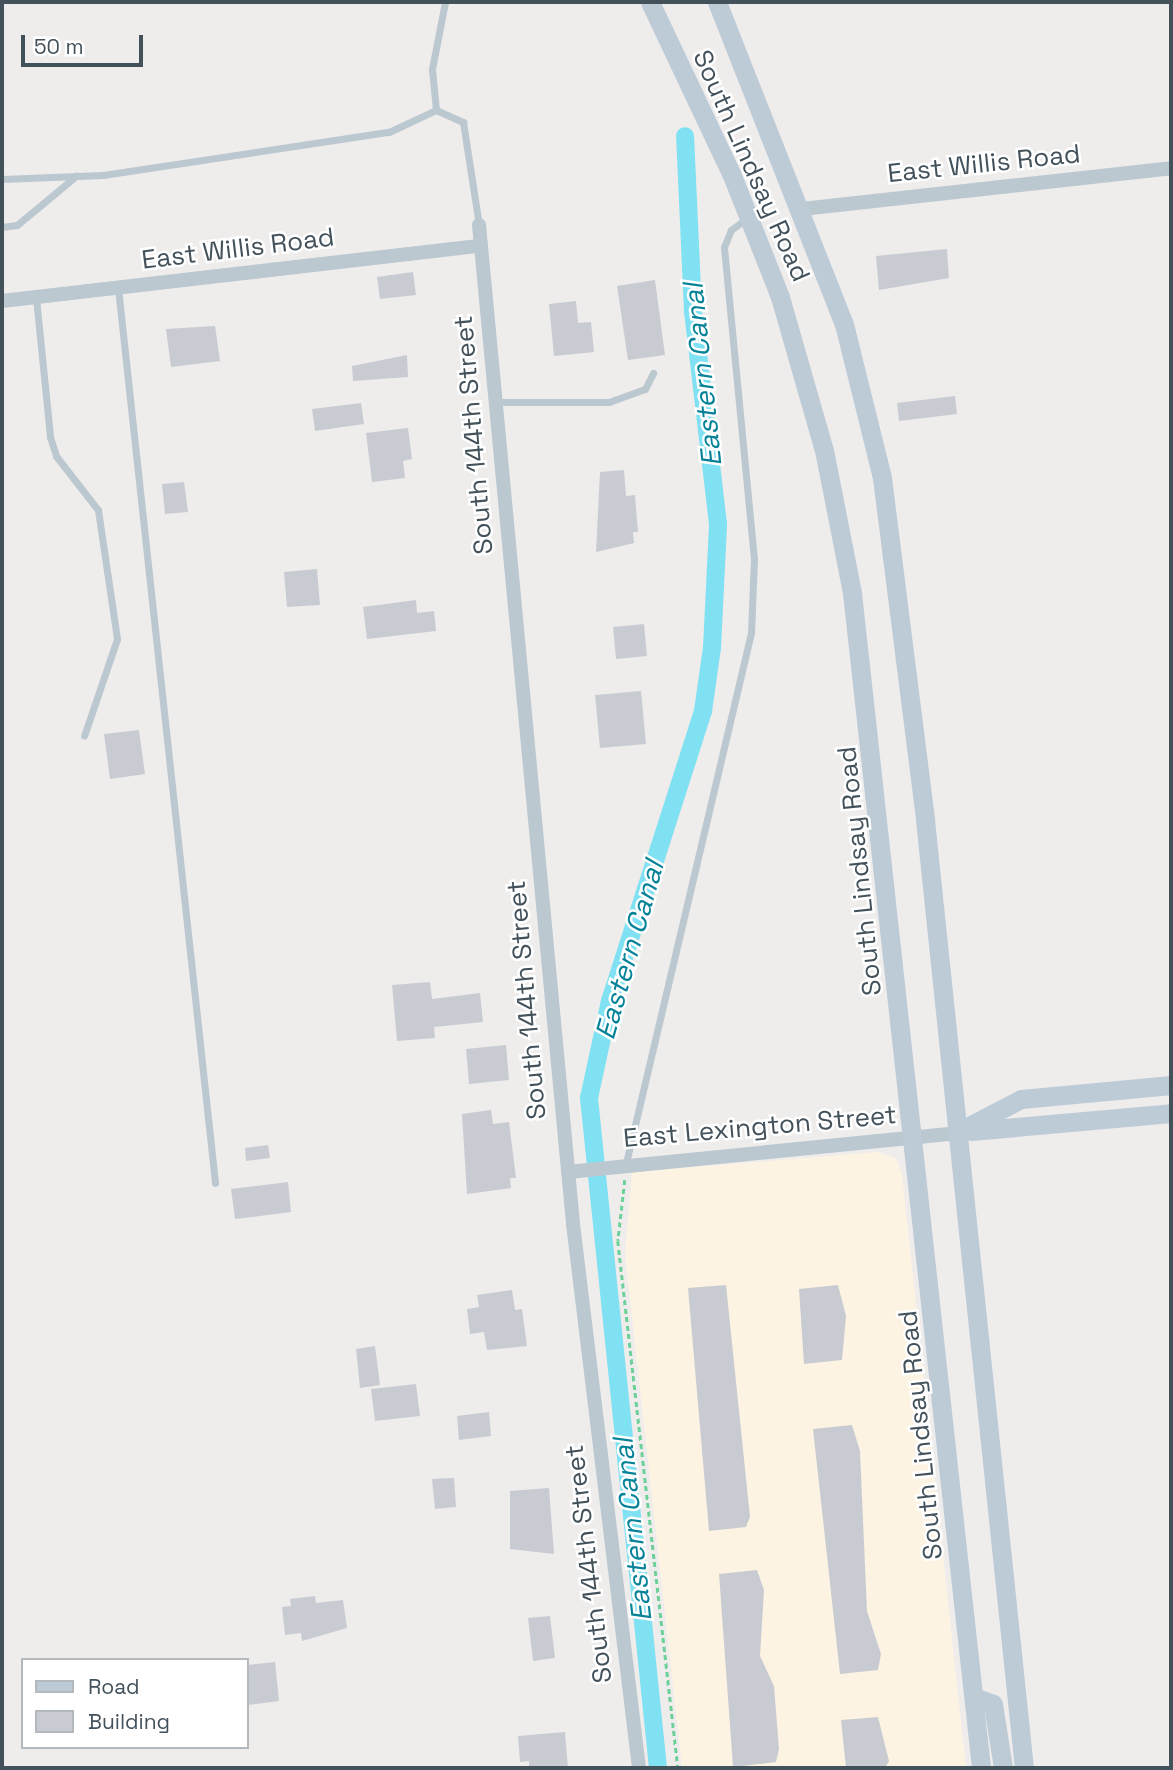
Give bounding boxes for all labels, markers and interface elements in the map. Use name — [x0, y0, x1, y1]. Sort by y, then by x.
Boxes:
scale bar — [24, 21, 147, 65]
text: 50 m — [34, 33, 84, 60]
street label: South Lindsay Road — [686, 45, 816, 287]
street label: East Willis Road — [886, 138, 1082, 190]
street label: East Willis Road — [140, 222, 336, 276]
water label: Eastern Canal — [676, 282, 728, 468]
street label: South 144th Street — [448, 314, 500, 556]
street label: South Lindsay Road — [831, 745, 889, 997]
water label: Eastern Canal — [587, 857, 671, 1043]
street label: South 144th Street — [501, 879, 553, 1121]
street label: East Lexington Street — [622, 1100, 898, 1154]
street label: South Lindsay Road — [892, 1309, 950, 1561]
water label: Eastern Canal — [606, 1437, 658, 1623]
street label: South 144th Street — [559, 1443, 619, 1685]
legend — [21, 1658, 248, 1749]
text: Road — [88, 1673, 140, 1700]
text: Building — [88, 1708, 170, 1735]

